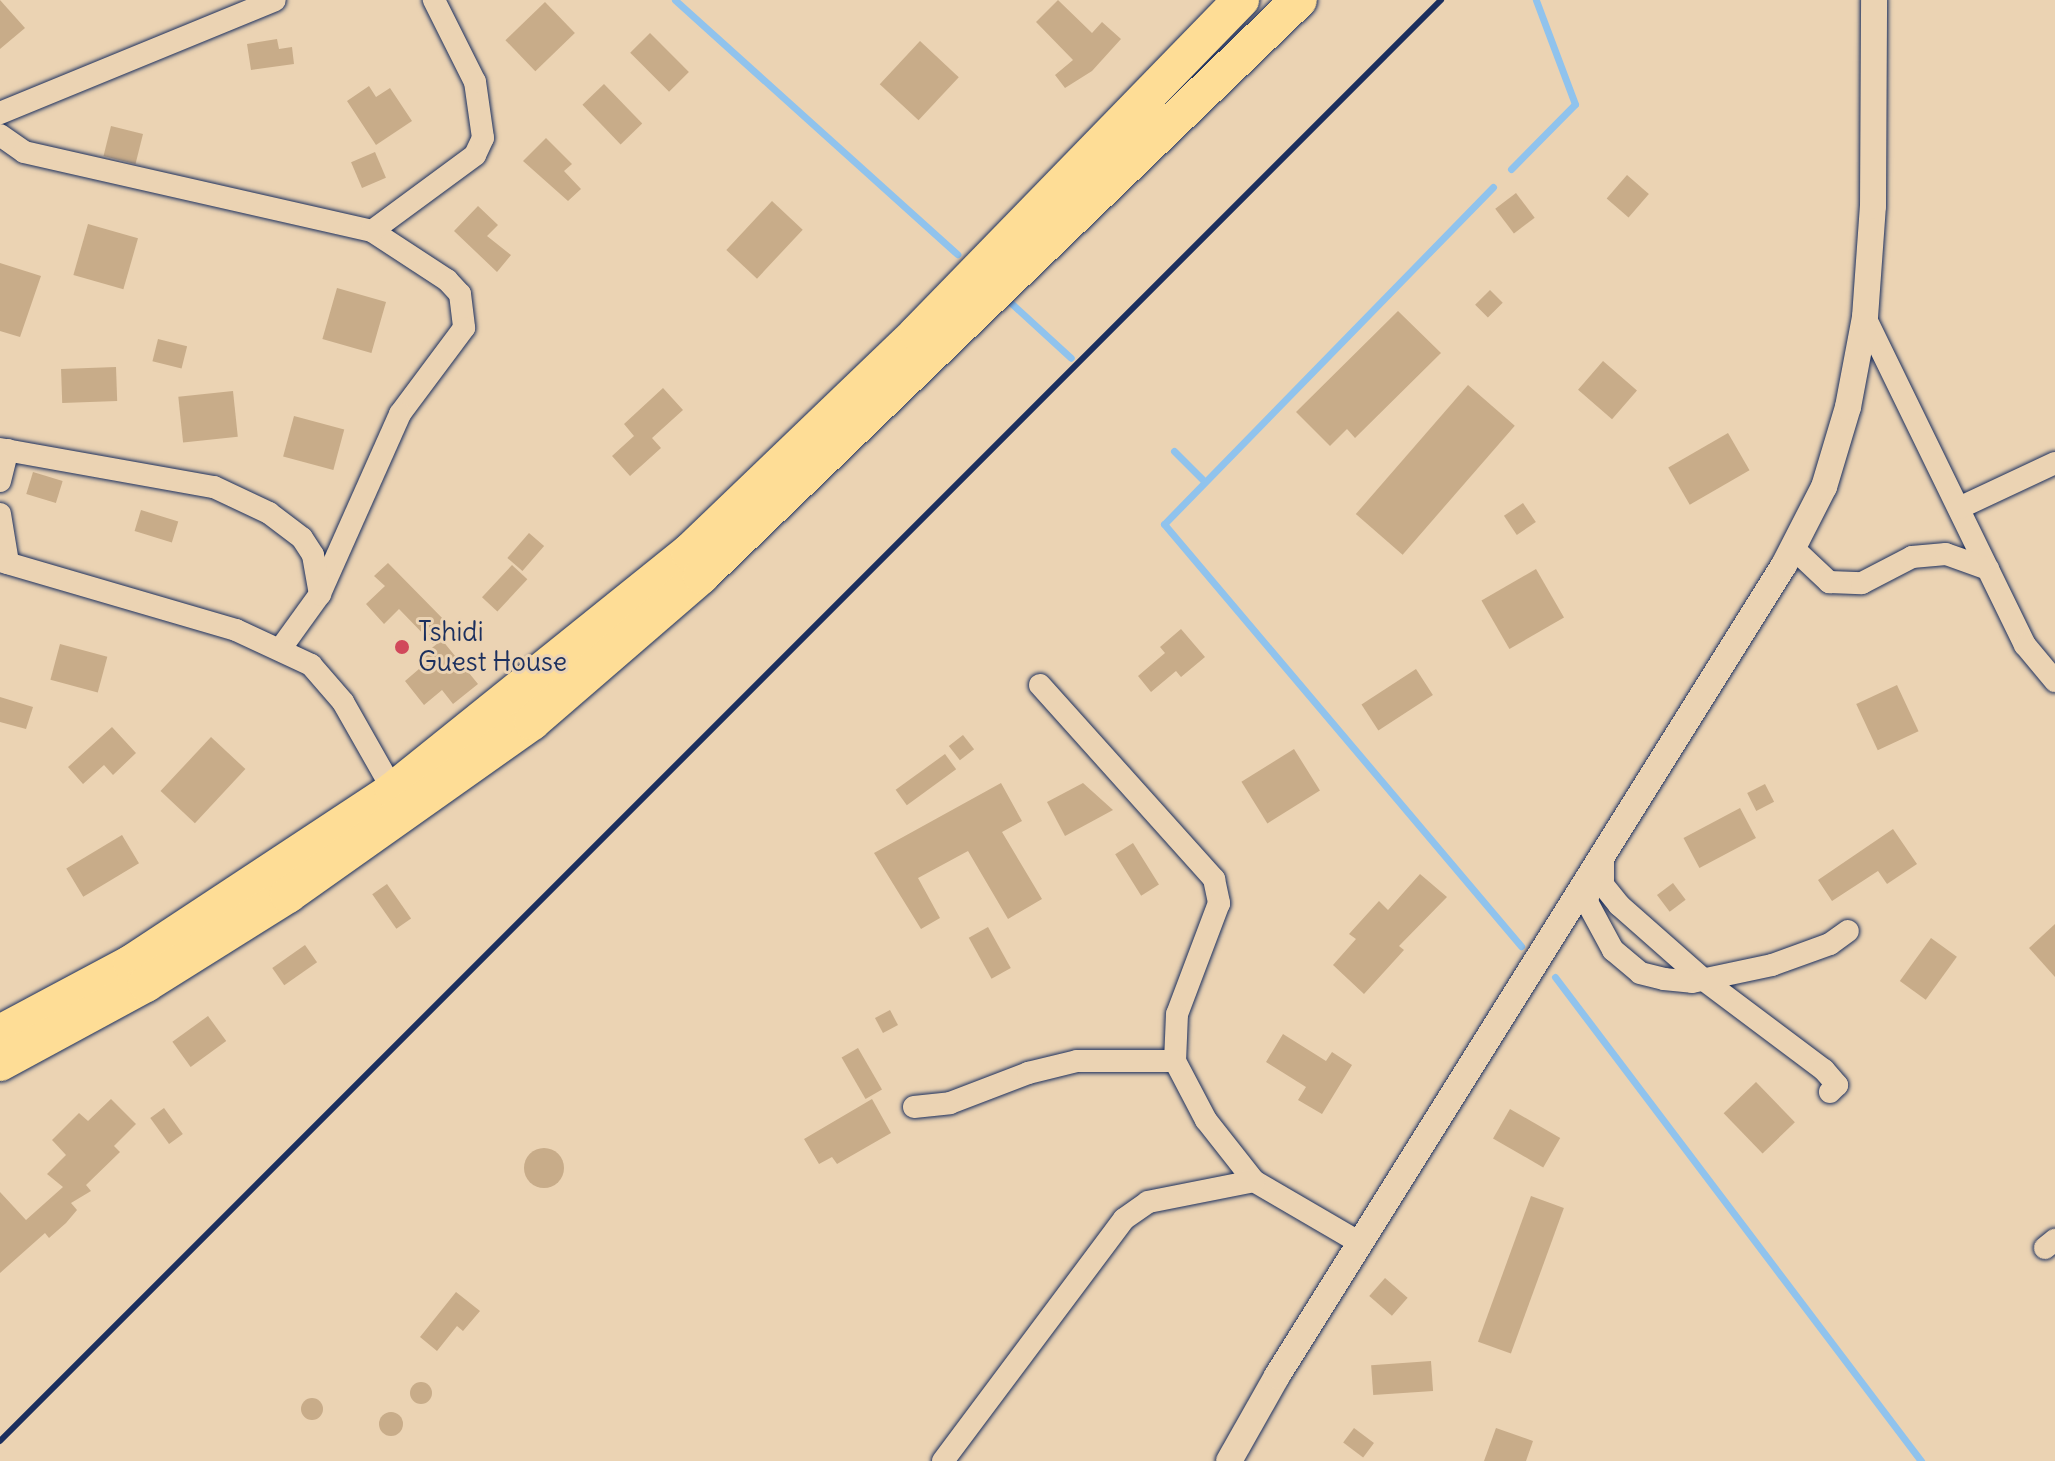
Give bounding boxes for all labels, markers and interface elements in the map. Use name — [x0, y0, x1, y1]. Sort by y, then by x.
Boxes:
place label: Tshidi Guest House — [418, 616, 567, 678]
marker: Tshidi Guest House — [393, 638, 411, 656]

